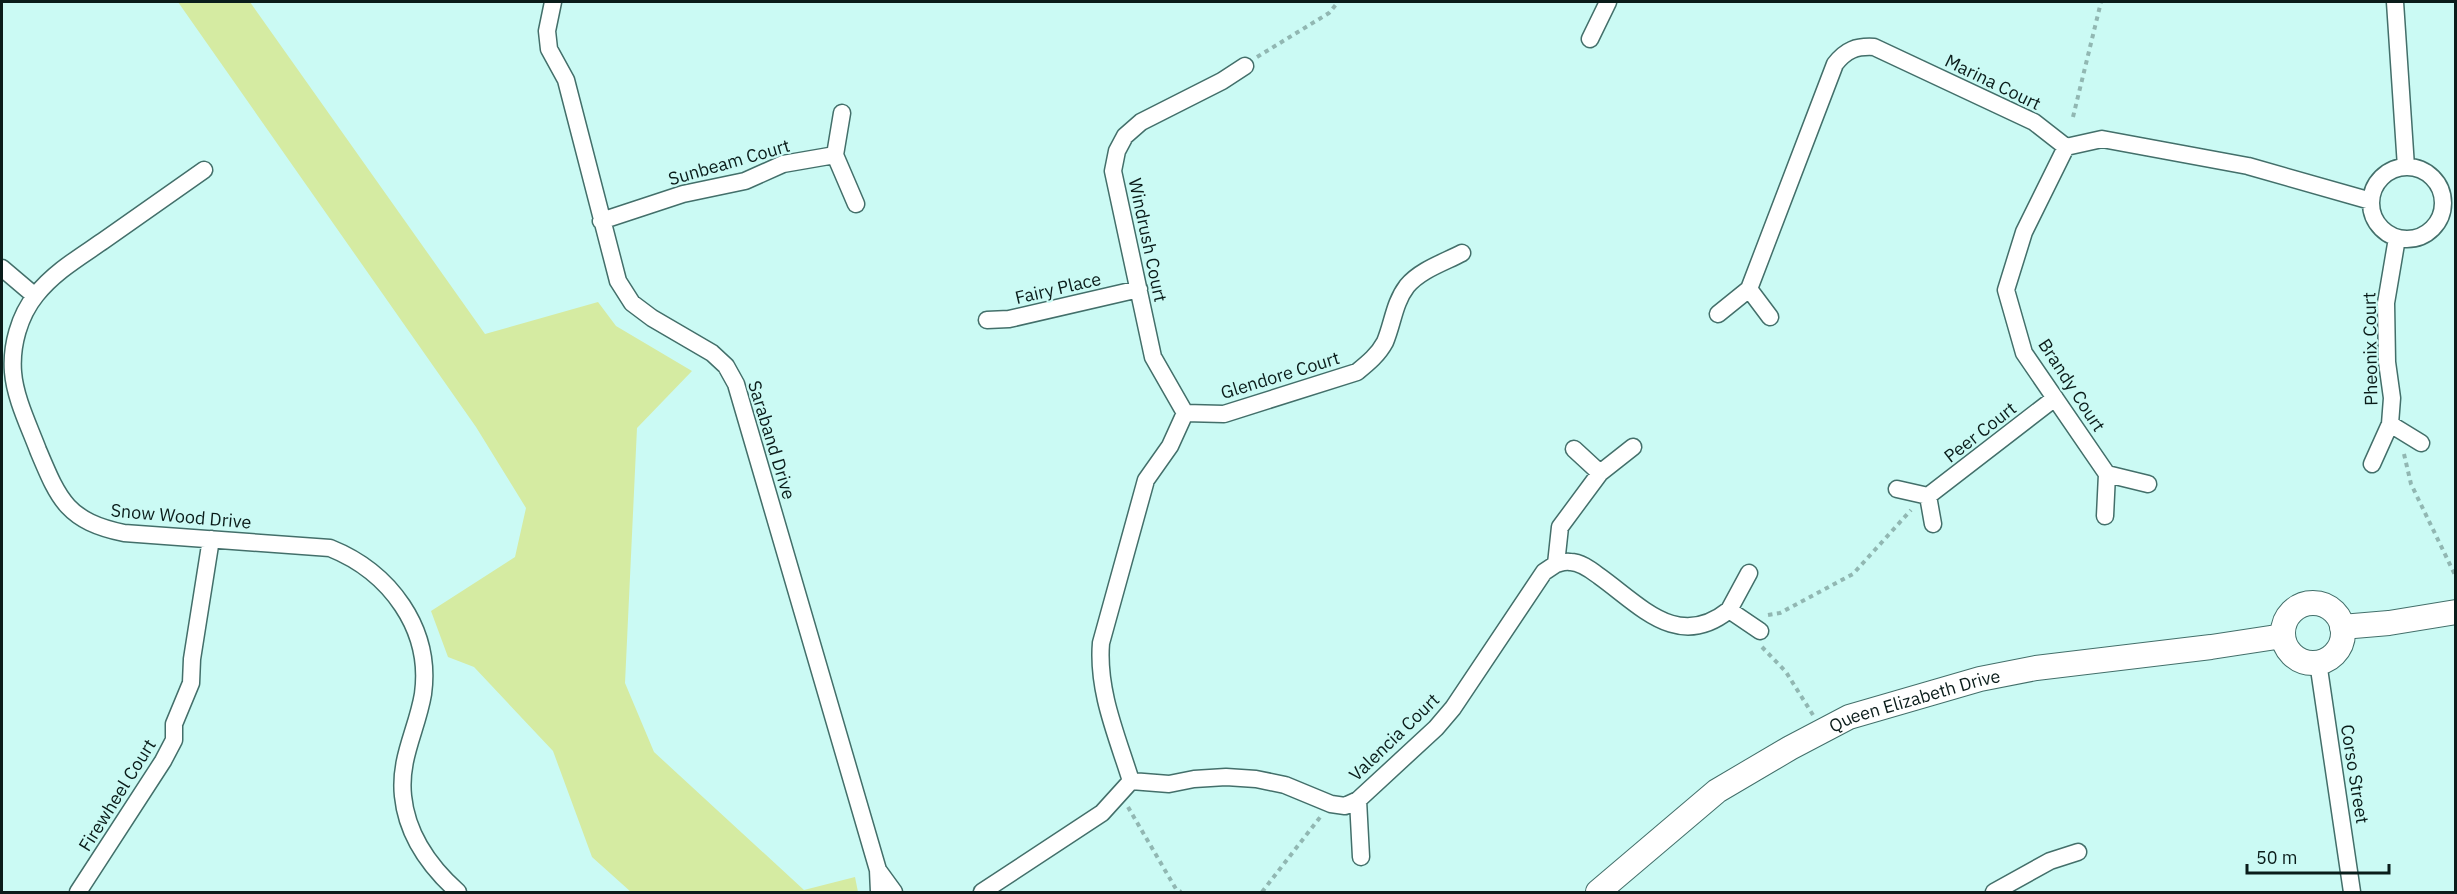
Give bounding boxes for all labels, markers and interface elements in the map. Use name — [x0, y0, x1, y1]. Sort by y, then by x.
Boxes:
street label: Marina Court — [1941, 49, 2045, 115]
street label: Sunbeam Court — [666, 134, 792, 190]
street label: Windrush Court — [1124, 176, 1172, 304]
street label: Fairy Place — [1013, 267, 1103, 309]
street label: Pheonix Court — [2358, 292, 2382, 406]
street label: Brandy Court — [2033, 334, 2111, 436]
street label: Glendore Court — [1218, 346, 1342, 404]
street label: Saraband Drive — [743, 378, 801, 502]
street label: Peer Court — [1939, 397, 2021, 467]
street label: Snow Wood Drive — [110, 498, 252, 534]
street label: Queen Elizabeth Drive — [1825, 664, 2002, 737]
street label: Valencia Court — [1344, 688, 1444, 786]
street label: Corso Street — [2336, 723, 2374, 825]
street label: Firewheel Court — [73, 734, 161, 856]
scale bar — [2247, 837, 2390, 875]
text: 50 m — [2256, 846, 2298, 869]

